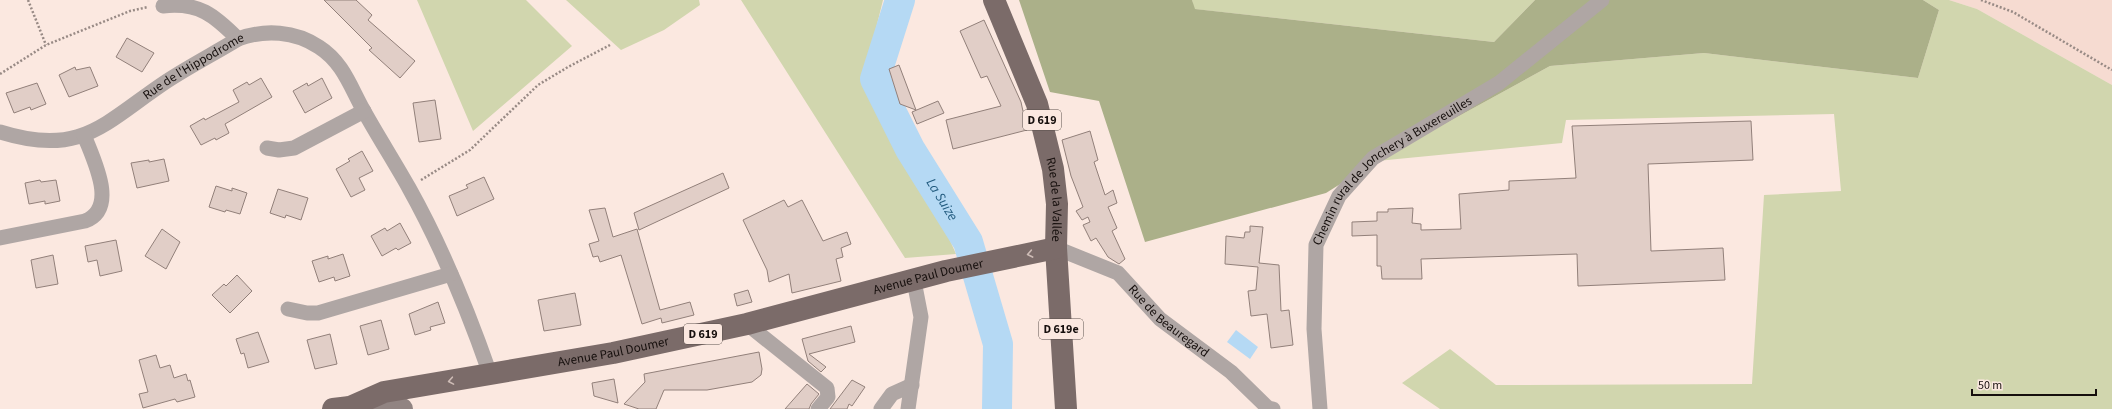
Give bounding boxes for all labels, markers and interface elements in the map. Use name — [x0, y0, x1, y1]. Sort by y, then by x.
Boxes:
street label: Rue de l'Hippodrome — [139, 29, 246, 104]
street label: Chemin rural de Jonchery à Buxereuilles — [1308, 92, 1476, 248]
road number: D 619 — [1023, 110, 1061, 130]
street label: Rue de la Vallée — [1041, 155, 1066, 242]
water label: La Suize — [921, 175, 963, 225]
one-way arrow — [1026, 249, 1033, 257]
street label: Avenue Paul Doumer — [871, 254, 985, 299]
street label: Rue de Beauregard — [1124, 281, 1213, 362]
road number: D 619e — [1039, 319, 1083, 339]
road number: D 619 — [684, 324, 722, 344]
street label: Avenue Paul Doumer — [556, 332, 671, 371]
scale bar — [1972, 371, 2096, 397]
one-way arrow — [448, 376, 455, 385]
text: 50 m — [1978, 377, 2002, 394]

